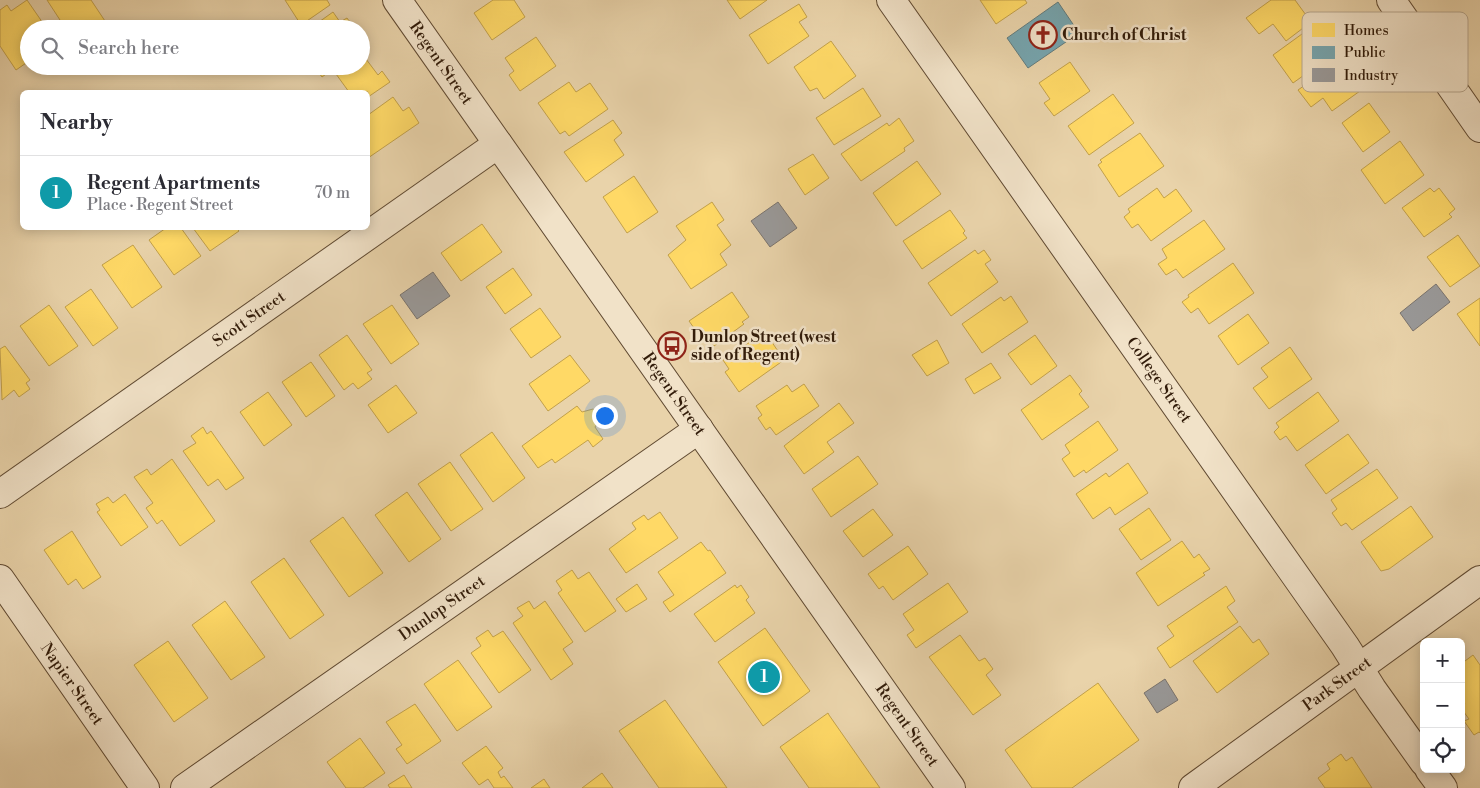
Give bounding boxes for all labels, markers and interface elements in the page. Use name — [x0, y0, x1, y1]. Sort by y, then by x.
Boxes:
legend — [1302, 12, 1468, 92]
street label: Regent Street — [405, 17, 477, 109]
search box — [20, 20, 370, 75]
church icon: Church of Christ — [1028, 20, 1058, 50]
text: Homes — [1344, 22, 1389, 40]
place label: Church of Christ — [1062, 25, 1187, 45]
icon: search — [38, 34, 66, 62]
text: Search here — [78, 36, 179, 60]
text: Public — [1344, 44, 1385, 62]
text: Industry — [1344, 67, 1398, 85]
text: Nearby — [40, 110, 113, 136]
text: Regent Apartments — [87, 171, 260, 195]
text: 1 — [52, 183, 60, 203]
text: 70 m — [314, 183, 350, 203]
text: Place · Regent Street — [87, 195, 233, 215]
street label: Scott Street — [209, 286, 289, 351]
place label: Dunlop Street (west side of Regent) — [691, 327, 837, 365]
bus stop icon: Dunlop Street (west side of Regent) — [657, 331, 687, 361]
street label: College Street — [1122, 333, 1196, 427]
street label: Regent Street — [638, 348, 710, 440]
your location — [592, 403, 618, 429]
street label: Dunlop Street — [395, 571, 489, 645]
map controls — [1420, 638, 1465, 773]
button: + — [1420, 638, 1465, 683]
street label: Napier Street — [36, 639, 108, 729]
street label: Park Street — [1299, 652, 1376, 716]
pin: 1 — [748, 658, 780, 696]
street label: Regent Street — [871, 679, 943, 771]
button: − — [1420, 683, 1465, 728]
button: locate — [1420, 728, 1465, 773]

